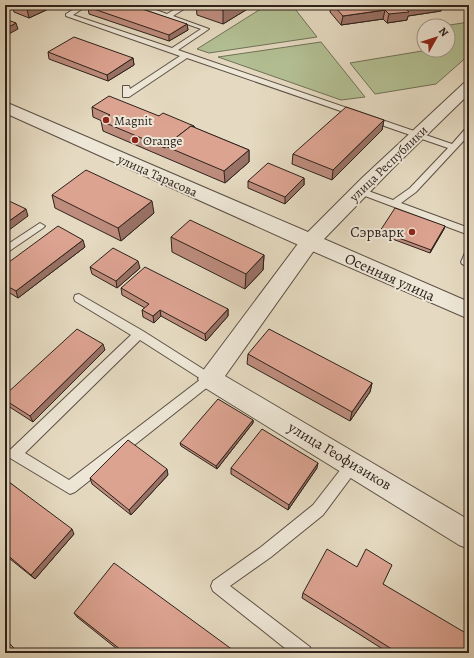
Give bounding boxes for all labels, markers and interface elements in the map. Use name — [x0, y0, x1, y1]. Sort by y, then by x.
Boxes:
north arrow — [416, 18, 456, 58]
text: N — [435, 24, 452, 40]
place label: Magnit — [114, 112, 153, 129]
marker: Magnit — [101, 115, 111, 125]
street label: улица Республики — [345, 121, 431, 206]
place label: Orange — [143, 132, 183, 149]
marker: Orange — [130, 135, 140, 145]
street label: улица Тарасова — [115, 150, 200, 201]
place label: Сэрварк — [350, 222, 404, 242]
marker: Сэрварк — [407, 227, 417, 237]
street label: Осенняя улица — [342, 248, 438, 306]
street label: улица Геофизиков — [284, 417, 395, 495]

